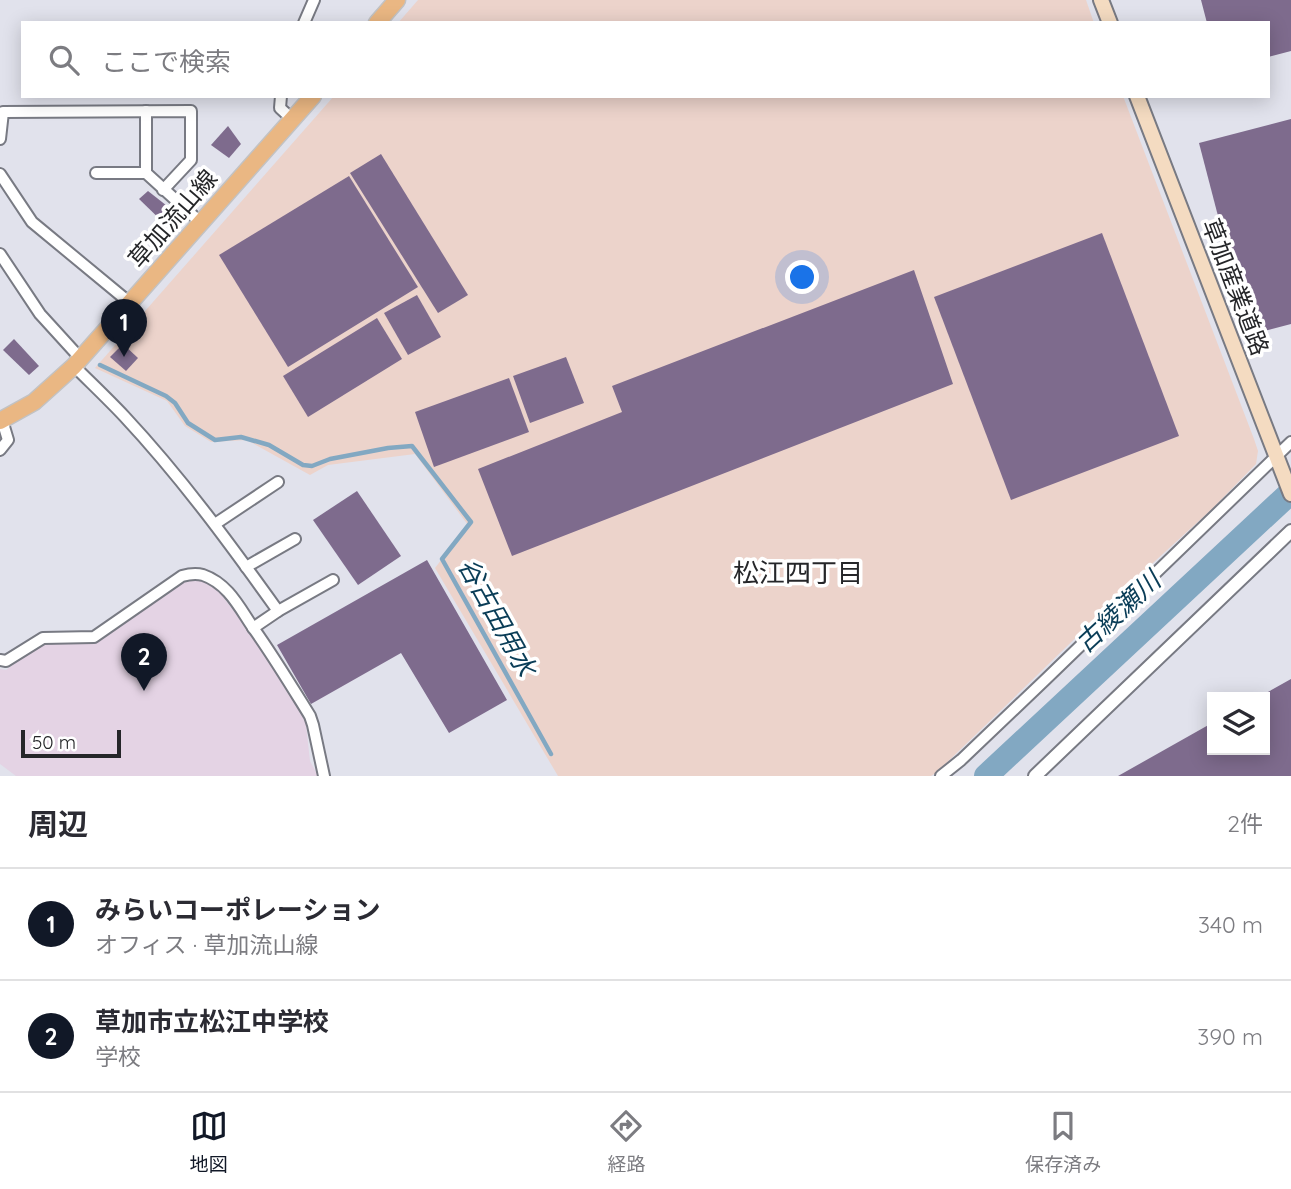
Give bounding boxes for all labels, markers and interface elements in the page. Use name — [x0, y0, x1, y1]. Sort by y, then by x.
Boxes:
search box — [21, 21, 1270, 98]
icon: search — [45, 41, 83, 79]
text: ここで検索 — [101, 45, 231, 78]
street label: 草加流山線 — [122, 163, 223, 273]
street label: 草加産業道路 — [1196, 214, 1276, 359]
your location — [785, 260, 819, 294]
pin: 1 — [101, 299, 147, 357]
water label: 谷古田用水 — [451, 552, 545, 684]
district label: 松江四丁目 — [733, 556, 863, 589]
water label: 古綾瀬川 — [1068, 562, 1169, 659]
pin: 2 — [121, 633, 167, 691]
map controls — [1207, 692, 1270, 755]
button: layers — [1207, 692, 1270, 755]
scale bar — [21, 727, 121, 759]
text: 50 m — [32, 730, 76, 754]
text: 周辺 — [28, 805, 88, 843]
text: 2件 — [1227, 809, 1263, 838]
text: みらいコーポレーション — [95, 893, 380, 926]
text: 1 — [47, 910, 55, 939]
text: 340 m — [1198, 910, 1263, 939]
text: オフィス · 草加流山線 — [95, 930, 319, 959]
text: 草加市立松江中学校 — [95, 1005, 329, 1038]
text: 2 — [44, 1022, 58, 1051]
text: 390 m — [1197, 1022, 1263, 1051]
text: 学校 — [95, 1042, 141, 1071]
tab: 地図 — [190, 1107, 228, 1176]
tab: 経路 — [607, 1107, 645, 1176]
tab: 保存済み — [1025, 1107, 1101, 1176]

